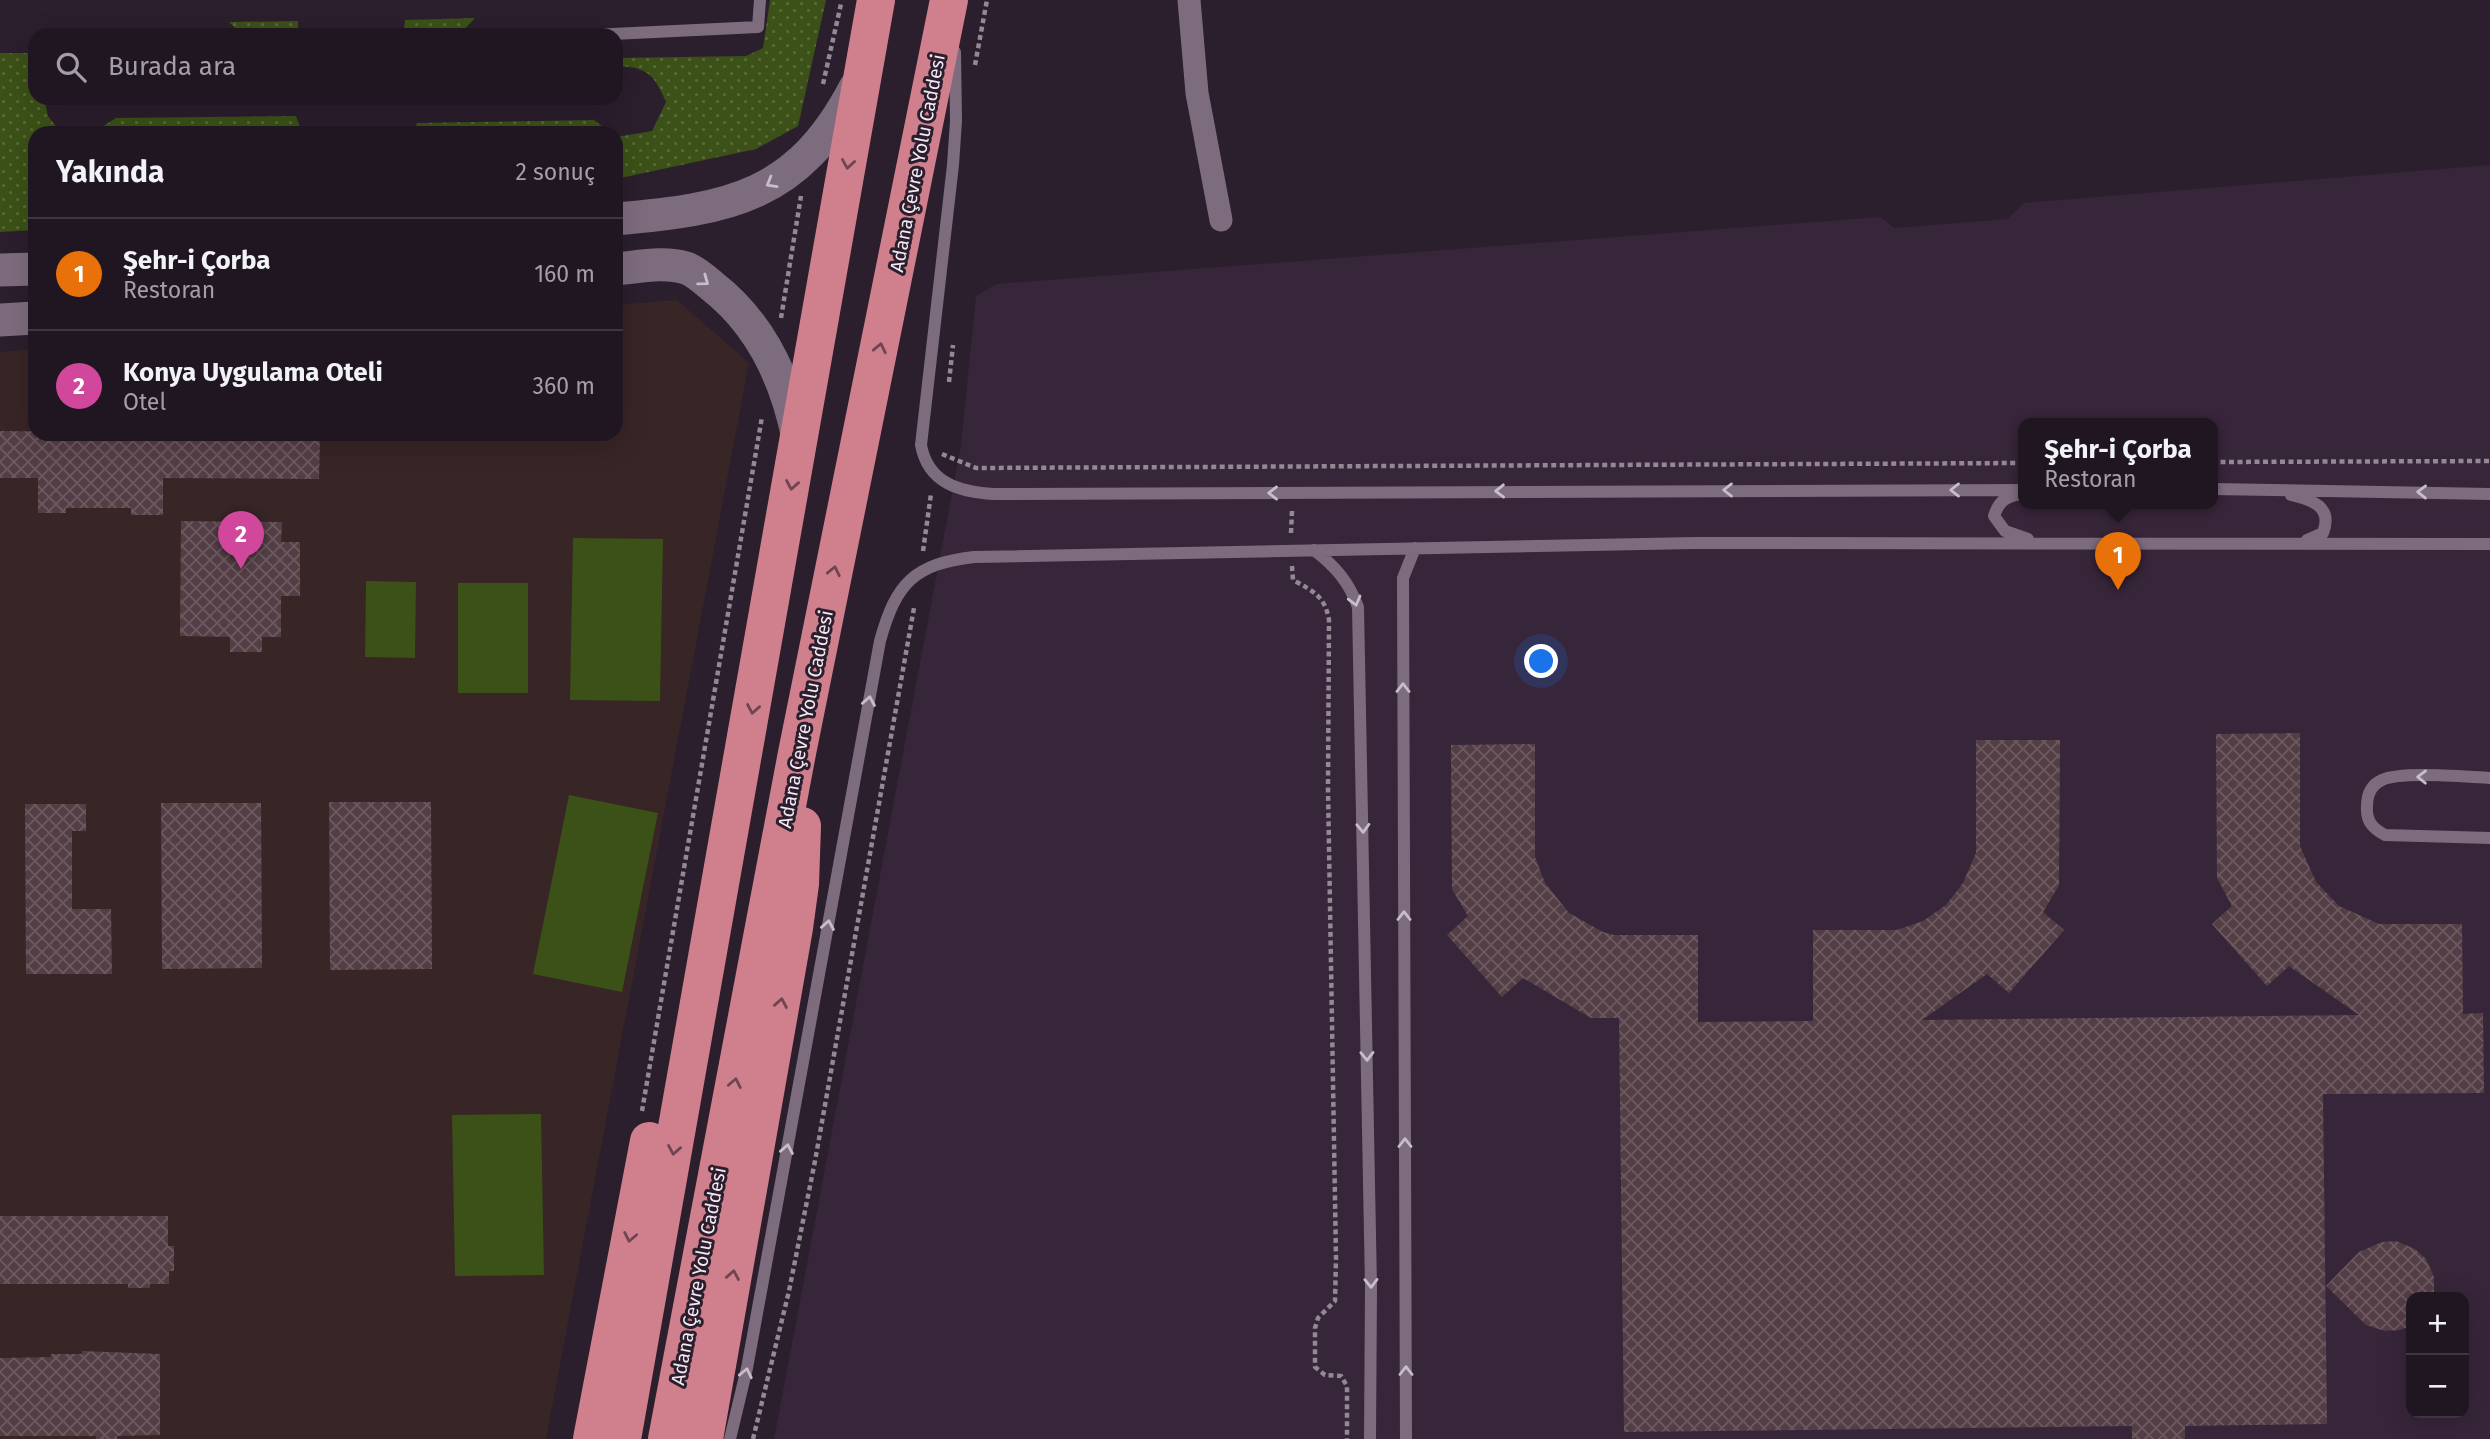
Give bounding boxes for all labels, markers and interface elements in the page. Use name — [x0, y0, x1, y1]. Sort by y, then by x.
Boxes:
search box — [28, 28, 623, 105]
icon: search — [52, 48, 90, 86]
text: Burada ara — [108, 51, 236, 82]
street label: Adana Çevre Yolu Caddesi — [885, 52, 950, 274]
text: Yakında — [56, 154, 164, 190]
text: 2 sonuç — [515, 158, 595, 186]
one-way arrow — [841, 158, 856, 170]
one-way arrow — [766, 174, 779, 187]
text: Şehr-i Çorba — [123, 245, 271, 276]
text: 1 — [74, 260, 84, 288]
text: 160 m — [534, 260, 595, 288]
one-way arrow — [696, 272, 709, 285]
text: Restoran — [123, 276, 215, 304]
one-way arrow — [871, 342, 886, 354]
text: Konya Uygulama Oteli — [123, 357, 383, 388]
text: 2 — [73, 372, 85, 400]
text: 360 m — [533, 372, 595, 400]
text: Otel — [123, 388, 166, 416]
popup — [2018, 418, 2218, 509]
text: Şehr-i Çorba — [2044, 434, 2192, 465]
text: Restoran — [2044, 465, 2137, 493]
one-way arrow — [785, 479, 800, 490]
one-way arrow — [1722, 482, 1733, 498]
one-way arrow — [1950, 482, 1960, 498]
one-way arrow — [1495, 483, 1506, 498]
one-way arrow — [1267, 485, 1278, 501]
one-way arrow — [2416, 485, 2427, 500]
pin: 2 — [218, 511, 264, 569]
pin: 1 — [2095, 532, 2141, 590]
one-way arrow — [826, 565, 841, 577]
one-way arrow — [1347, 595, 1361, 607]
street label: Adana Çevre Yolu Caddesi — [773, 608, 838, 830]
your location — [1524, 644, 1558, 678]
one-way arrow — [1395, 683, 1411, 693]
one-way arrow — [861, 695, 876, 707]
one-way arrow — [746, 703, 761, 715]
one-way arrow — [2416, 769, 2427, 785]
one-way arrow — [1356, 823, 1371, 834]
one-way arrow — [1396, 910, 1412, 921]
one-way arrow — [820, 919, 835, 931]
one-way arrow — [773, 997, 788, 1009]
one-way arrow — [1359, 1051, 1375, 1062]
one-way arrow — [726, 1077, 741, 1089]
one-way arrow — [1397, 1138, 1413, 1148]
one-way arrow — [779, 1143, 794, 1155]
one-way arrow — [667, 1144, 682, 1156]
street label: Adana Çevre Yolu Caddesi — [666, 1165, 731, 1387]
one-way arrow — [624, 1231, 639, 1243]
one-way arrow — [725, 1269, 740, 1281]
one-way arrow — [1363, 1278, 1378, 1289]
map controls — [2406, 1292, 2469, 1418]
button: + — [2406, 1292, 2469, 1355]
button: − — [2406, 1355, 2469, 1418]
one-way arrow — [1398, 1365, 1414, 1375]
one-way arrow — [738, 1367, 752, 1379]

